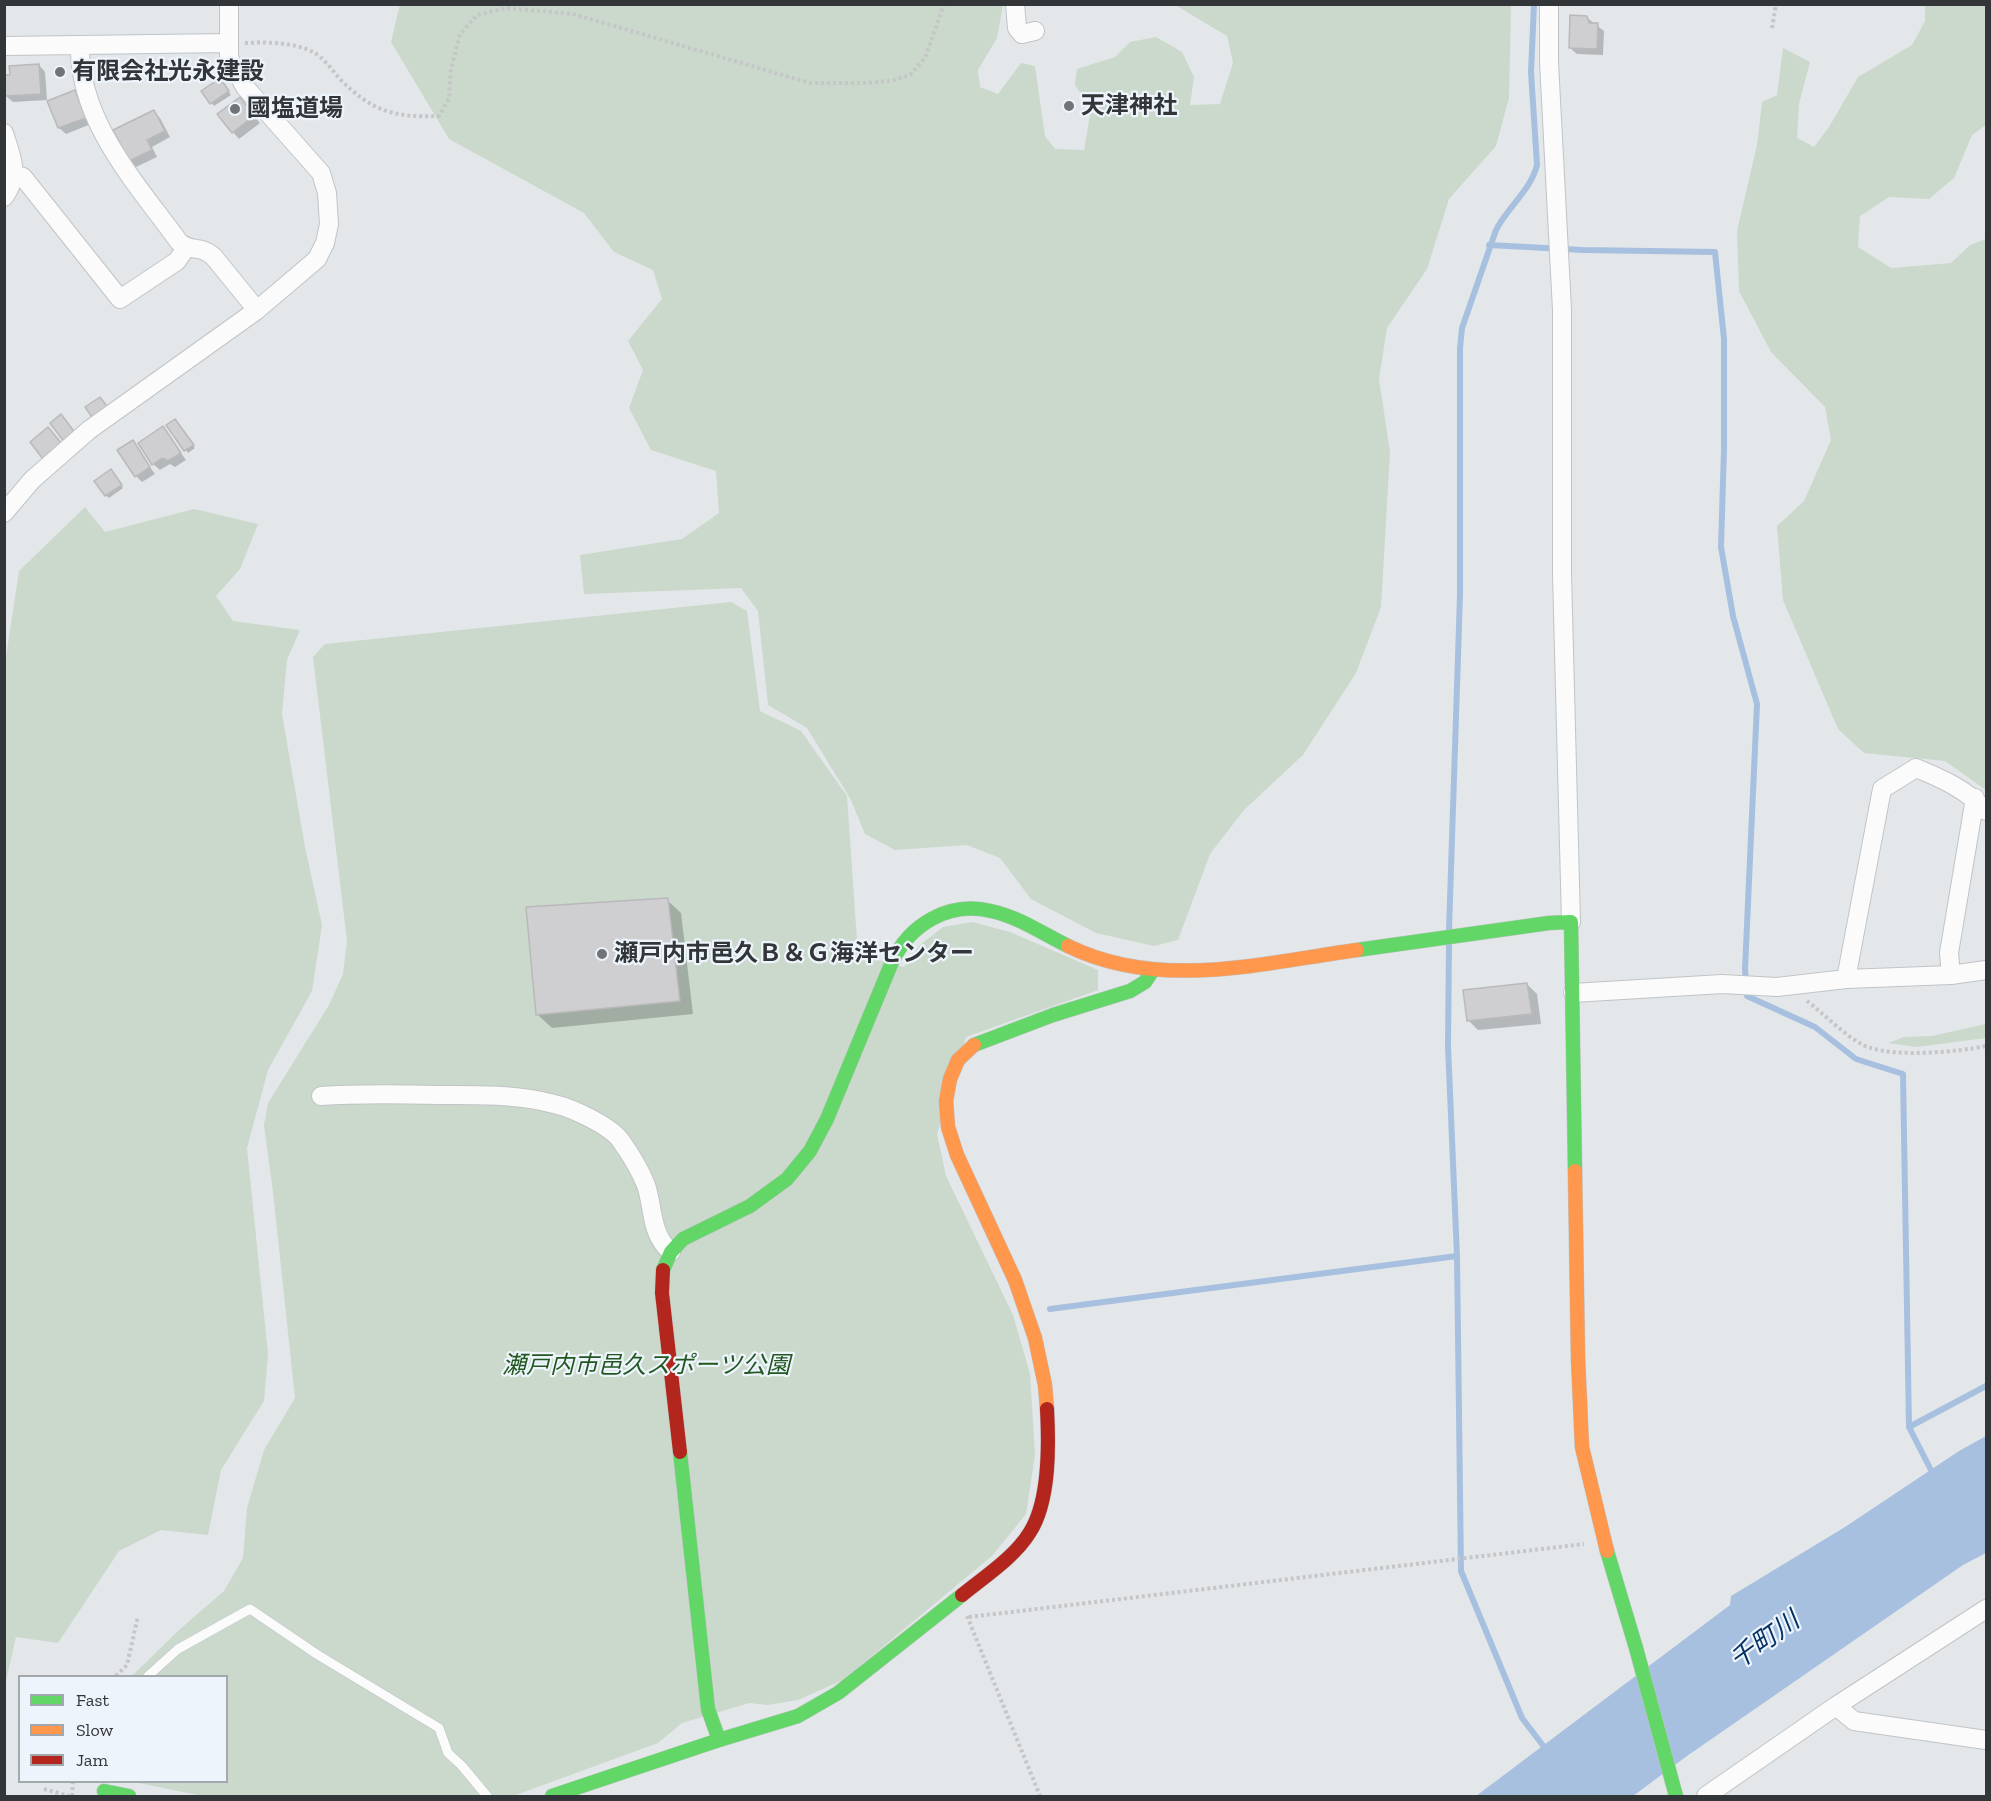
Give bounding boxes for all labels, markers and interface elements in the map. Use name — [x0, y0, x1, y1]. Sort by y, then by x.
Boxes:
place label: 有限会社光永建設 — [72, 58, 264, 86]
marker: 有限会社光永建設 — [53, 65, 67, 79]
place label: 天津神社 — [1081, 92, 1177, 120]
place label: 國塩道場 — [247, 95, 343, 123]
marker: 天津神社 — [1062, 99, 1076, 113]
marker: 國塩道場 — [228, 102, 242, 116]
place label: 瀬戸内市邑久Ｂ＆Ｇ海洋センター — [614, 940, 974, 968]
marker: 瀬戸内市邑久Ｂ＆Ｇ海洋センター — [595, 947, 609, 961]
park label: 瀬戸内市邑久スポーツ公園 — [502, 1352, 790, 1380]
water label: 千町川 — [1724, 1605, 1806, 1677]
legend — [18, 1675, 228, 1783]
text: Fast — [76, 1689, 109, 1711]
text: Slow — [76, 1719, 113, 1741]
text: Jam — [76, 1749, 108, 1771]

